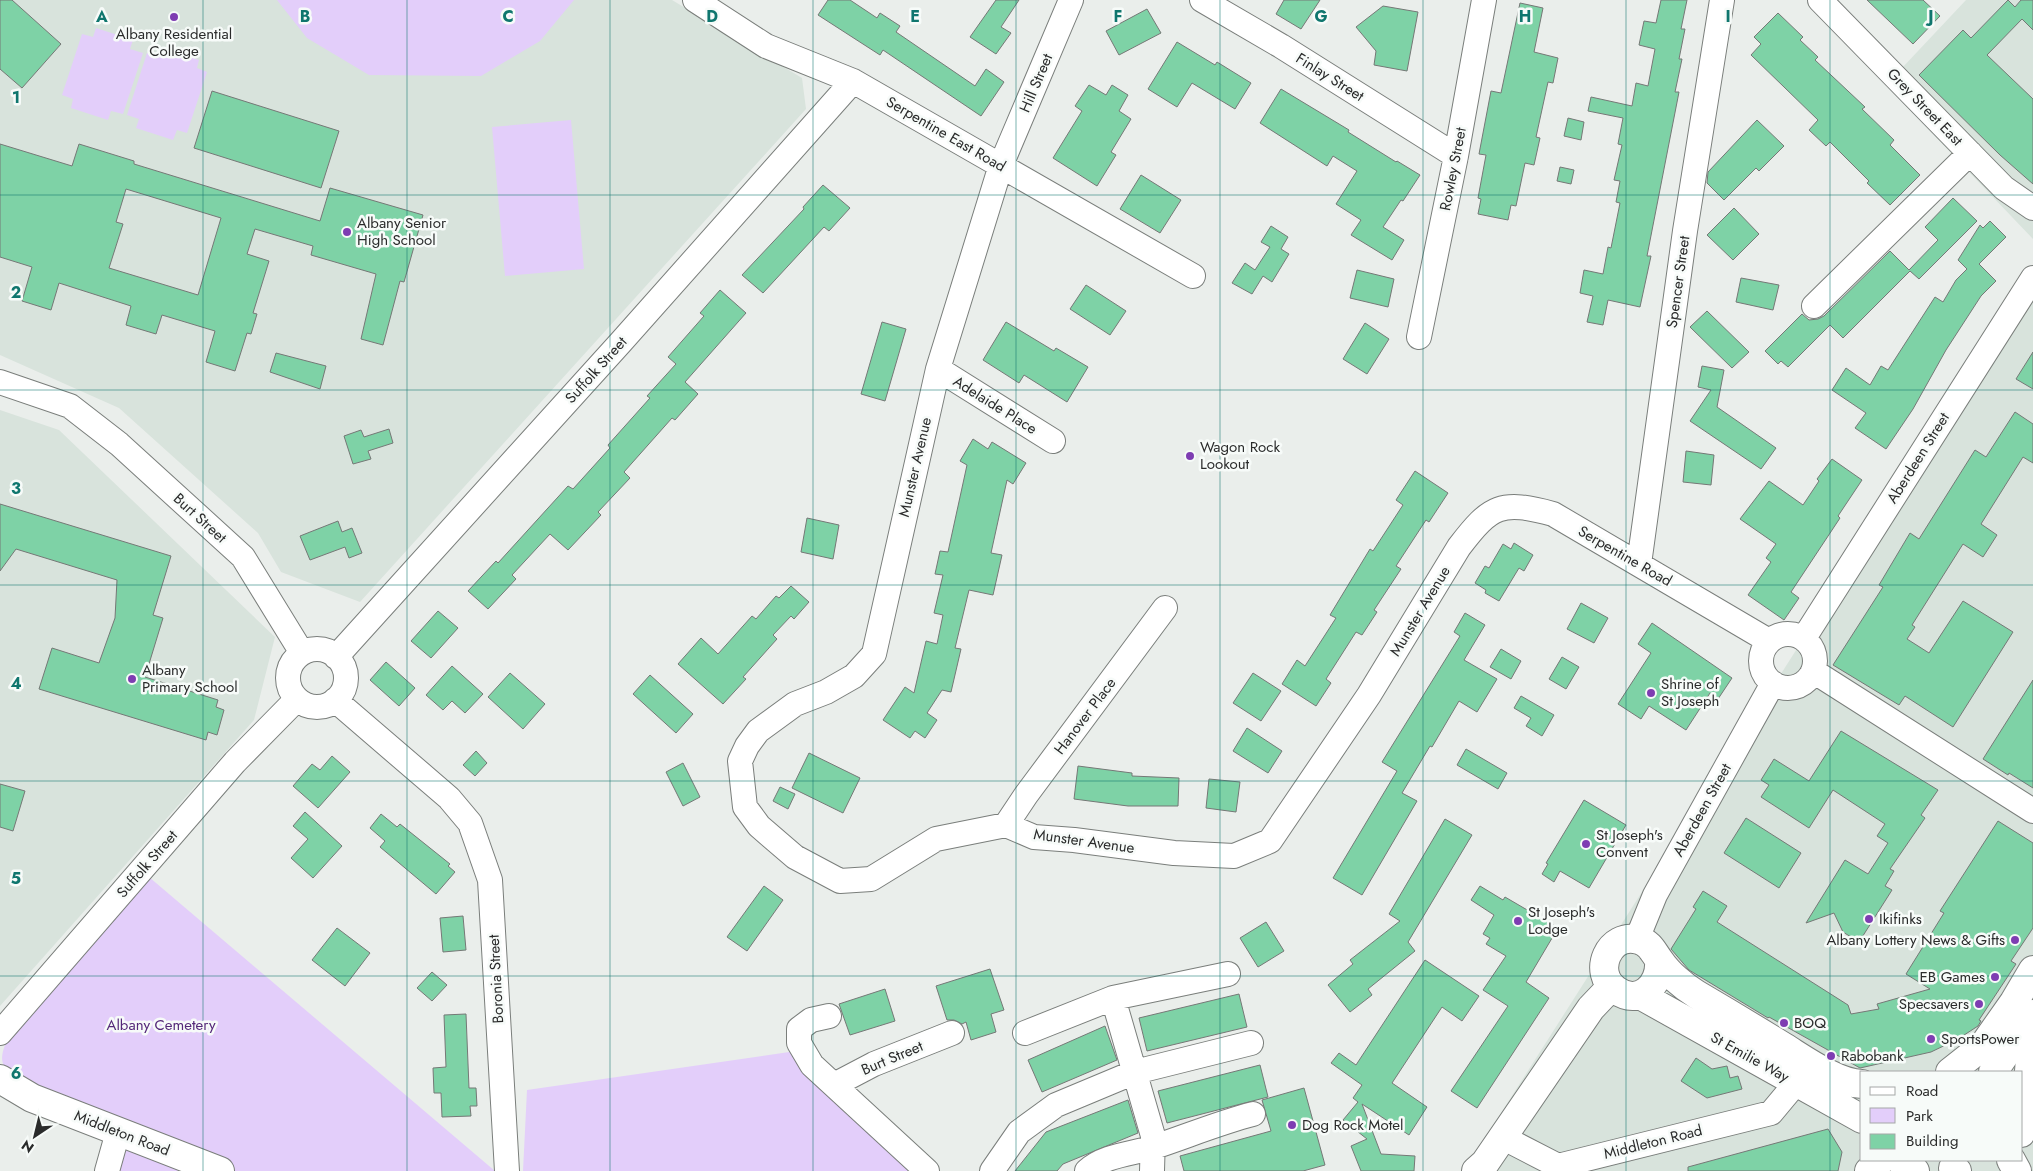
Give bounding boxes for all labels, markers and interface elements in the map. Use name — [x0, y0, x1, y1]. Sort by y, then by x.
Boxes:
text: A — [95, 5, 108, 28]
text: B — [300, 5, 310, 28]
text: C — [502, 5, 514, 28]
text: D — [706, 5, 718, 28]
text: E — [910, 5, 920, 28]
text: F — [1114, 5, 1122, 28]
text: G — [1314, 5, 1328, 28]
text: H — [1519, 5, 1531, 28]
text: I — [1725, 5, 1731, 28]
text: J — [1925, 5, 1934, 28]
marker: Albany Residential College — [168, 11, 180, 23]
place label: Albany Residential College — [116, 23, 232, 62]
street label: Finlay Street — [1292, 47, 1369, 107]
street label: Hill Street — [1014, 50, 1058, 116]
street label: Grey Street East — [1882, 63, 1968, 151]
text: 1 — [12, 86, 20, 109]
street label: Serpentine East Road — [882, 91, 1010, 177]
street label: Rowley Street — [1434, 125, 1472, 213]
place label: Albany Senior High School — [357, 212, 447, 251]
marker: Albany Senior High School — [341, 226, 353, 238]
street label: Spencer Street — [1661, 234, 1695, 329]
text: 2 — [11, 281, 21, 304]
street label: Suffolk Street — [560, 331, 632, 408]
street label: Adelaide Place — [949, 370, 1041, 440]
street label: Aberdeen Street — [1881, 408, 1955, 508]
street label: Munster Avenue — [893, 415, 937, 519]
place label: Wagon Rock Lookout — [1200, 436, 1280, 475]
marker: Wagon Rock Lookout — [1184, 450, 1196, 462]
text: 3 — [11, 477, 21, 500]
street label: Burt Street — [168, 488, 232, 548]
street label: Serpentine Road — [1574, 520, 1676, 592]
street label: Munster Avenue — [1384, 562, 1456, 660]
place label: Albany Primary School — [142, 659, 238, 698]
text: 4 — [10, 672, 22, 695]
marker: Albany Primary School — [126, 673, 138, 685]
street label: Hanover Place — [1049, 673, 1121, 759]
place label: Shrine of St Joseph — [1661, 673, 1719, 712]
marker: Shrine of St Joseph — [1645, 687, 1657, 699]
street label: Aberdeen Street — [1667, 759, 1737, 861]
street label: Munster Avenue — [1032, 823, 1136, 859]
place label: St Joseph's Convent — [1596, 824, 1663, 863]
street label: Suffolk Street — [111, 825, 183, 903]
marker: St Joseph's Convent — [1580, 838, 1592, 850]
text: 5 — [11, 867, 21, 890]
place label: St Joseph's Lodge — [1528, 901, 1595, 940]
place label: Ikifinks — [1879, 908, 1922, 930]
marker: Ikifinks — [1863, 913, 1875, 925]
marker: St Joseph's Lodge — [1512, 915, 1524, 927]
place label: Albany Lottery News & Gifts — [1826, 929, 2005, 951]
street label: Boronia Street — [483, 934, 509, 1024]
marker: Albany Lottery News & Gifts — [2009, 934, 2021, 946]
place label: EB Games — [1920, 966, 1985, 988]
marker: EB Games — [1989, 971, 2001, 983]
place label: Specsavers — [1899, 993, 1969, 1015]
marker: Specsavers — [1973, 998, 1985, 1010]
place label: BOQ — [1794, 1012, 1826, 1034]
park label: Albany Cemetery — [107, 1014, 216, 1036]
marker: BOQ — [1778, 1017, 1790, 1029]
street label: St Emilie Way — [1707, 1026, 1794, 1088]
place label: SportsPower — [1941, 1028, 2020, 1050]
marker: SportsPower — [1925, 1033, 1937, 1045]
street label: Burt Street — [858, 1035, 927, 1081]
place label: Rabobank — [1841, 1045, 1904, 1067]
marker: Rabobank — [1825, 1050, 1837, 1062]
text: 6 — [11, 1062, 21, 1085]
legend — [1860, 1071, 2023, 1161]
text: Road — [1906, 1080, 1938, 1102]
street label: Middleton Road — [71, 1105, 173, 1161]
text: Park — [1906, 1105, 1933, 1127]
north arrow — [10, 1111, 60, 1161]
place label: Dog Rock Motel — [1302, 1114, 1403, 1136]
marker: Dog Rock Motel — [1286, 1119, 1298, 1131]
street label: Middleton Road — [1601, 1119, 1705, 1165]
text: Building — [1906, 1130, 1958, 1152]
text: N — [17, 1135, 38, 1158]

